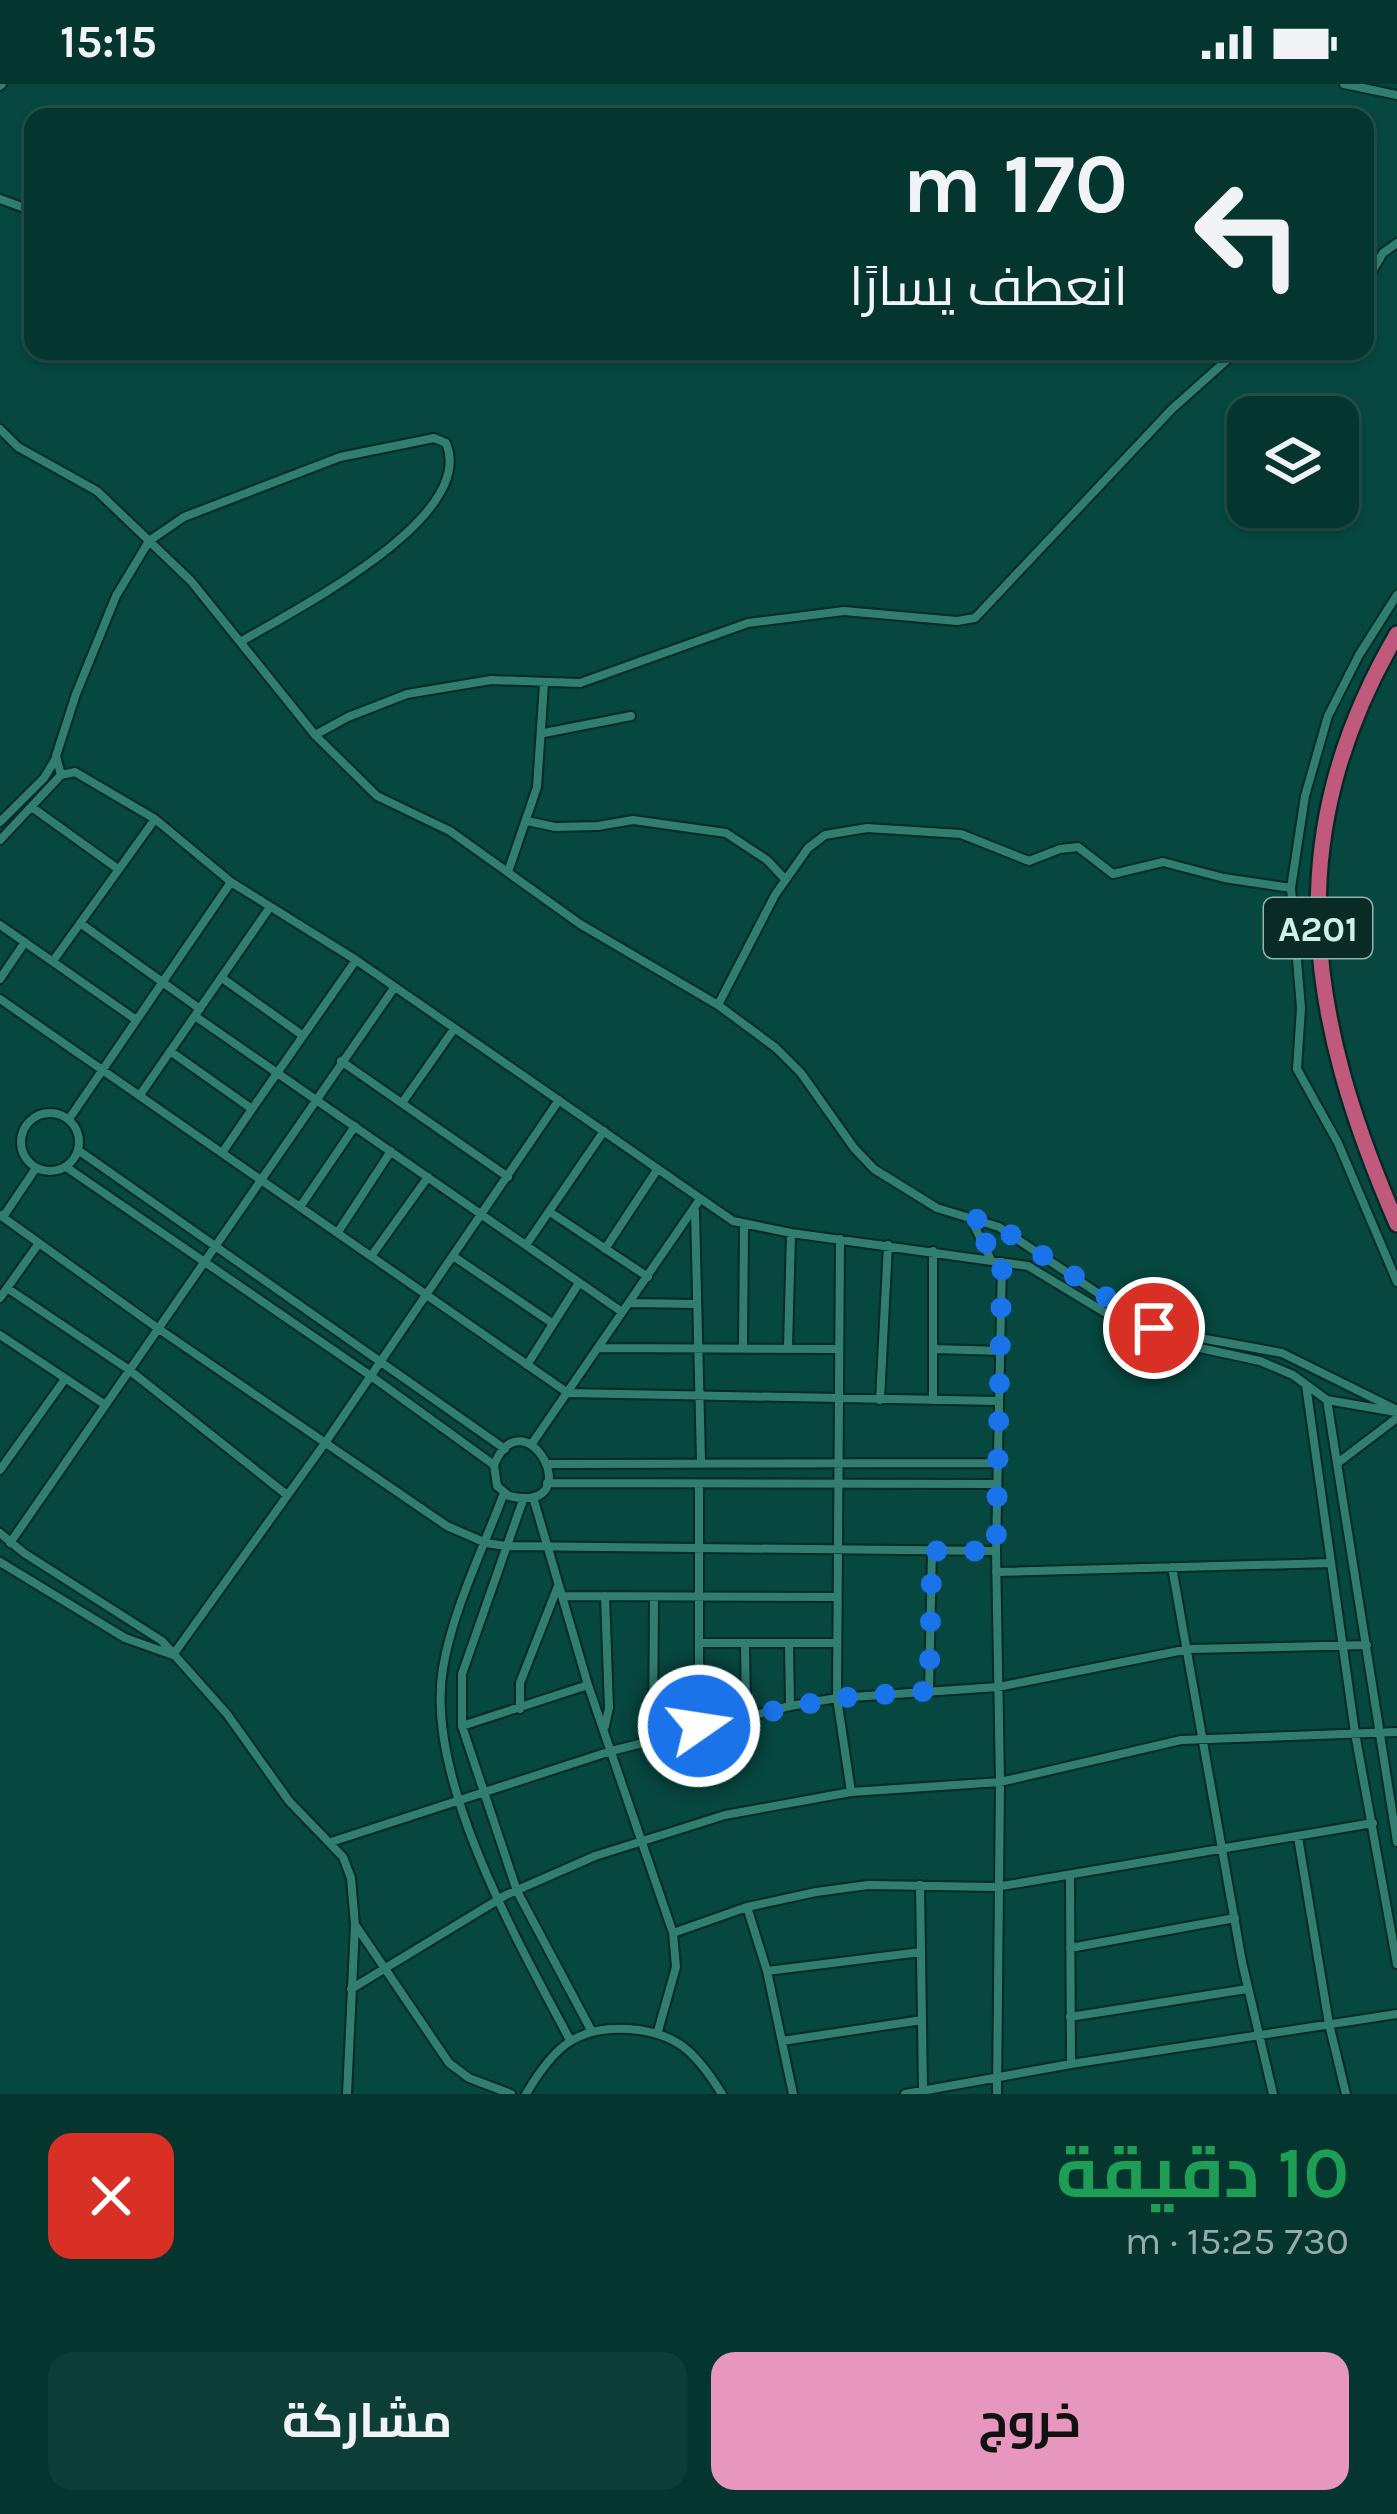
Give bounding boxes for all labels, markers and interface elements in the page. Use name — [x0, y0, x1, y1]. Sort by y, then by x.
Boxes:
text: 15:15 — [60, 16, 157, 68]
text: 170 m — [902, 135, 1128, 233]
icon: left — [1170, 156, 1326, 312]
text: انعطف يسارًا — [849, 255, 1128, 319]
map controls — [1227, 396, 1359, 528]
button: layers — [1227, 396, 1359, 528]
road number: A201 — [1264, 898, 1372, 958]
pin — [1103, 1277, 1205, 1379]
icon: arrive — [1121, 1295, 1187, 1361]
position arrow — [636, 1663, 762, 1789]
text: 10 دقيقة — [1056, 2131, 1349, 2215]
button: close — [48, 2133, 174, 2259]
text: 730 m · 15:25 — [1125, 2218, 1349, 2264]
button: مشاركة — [48, 2352, 687, 2490]
button: خروج — [711, 2352, 1349, 2490]

